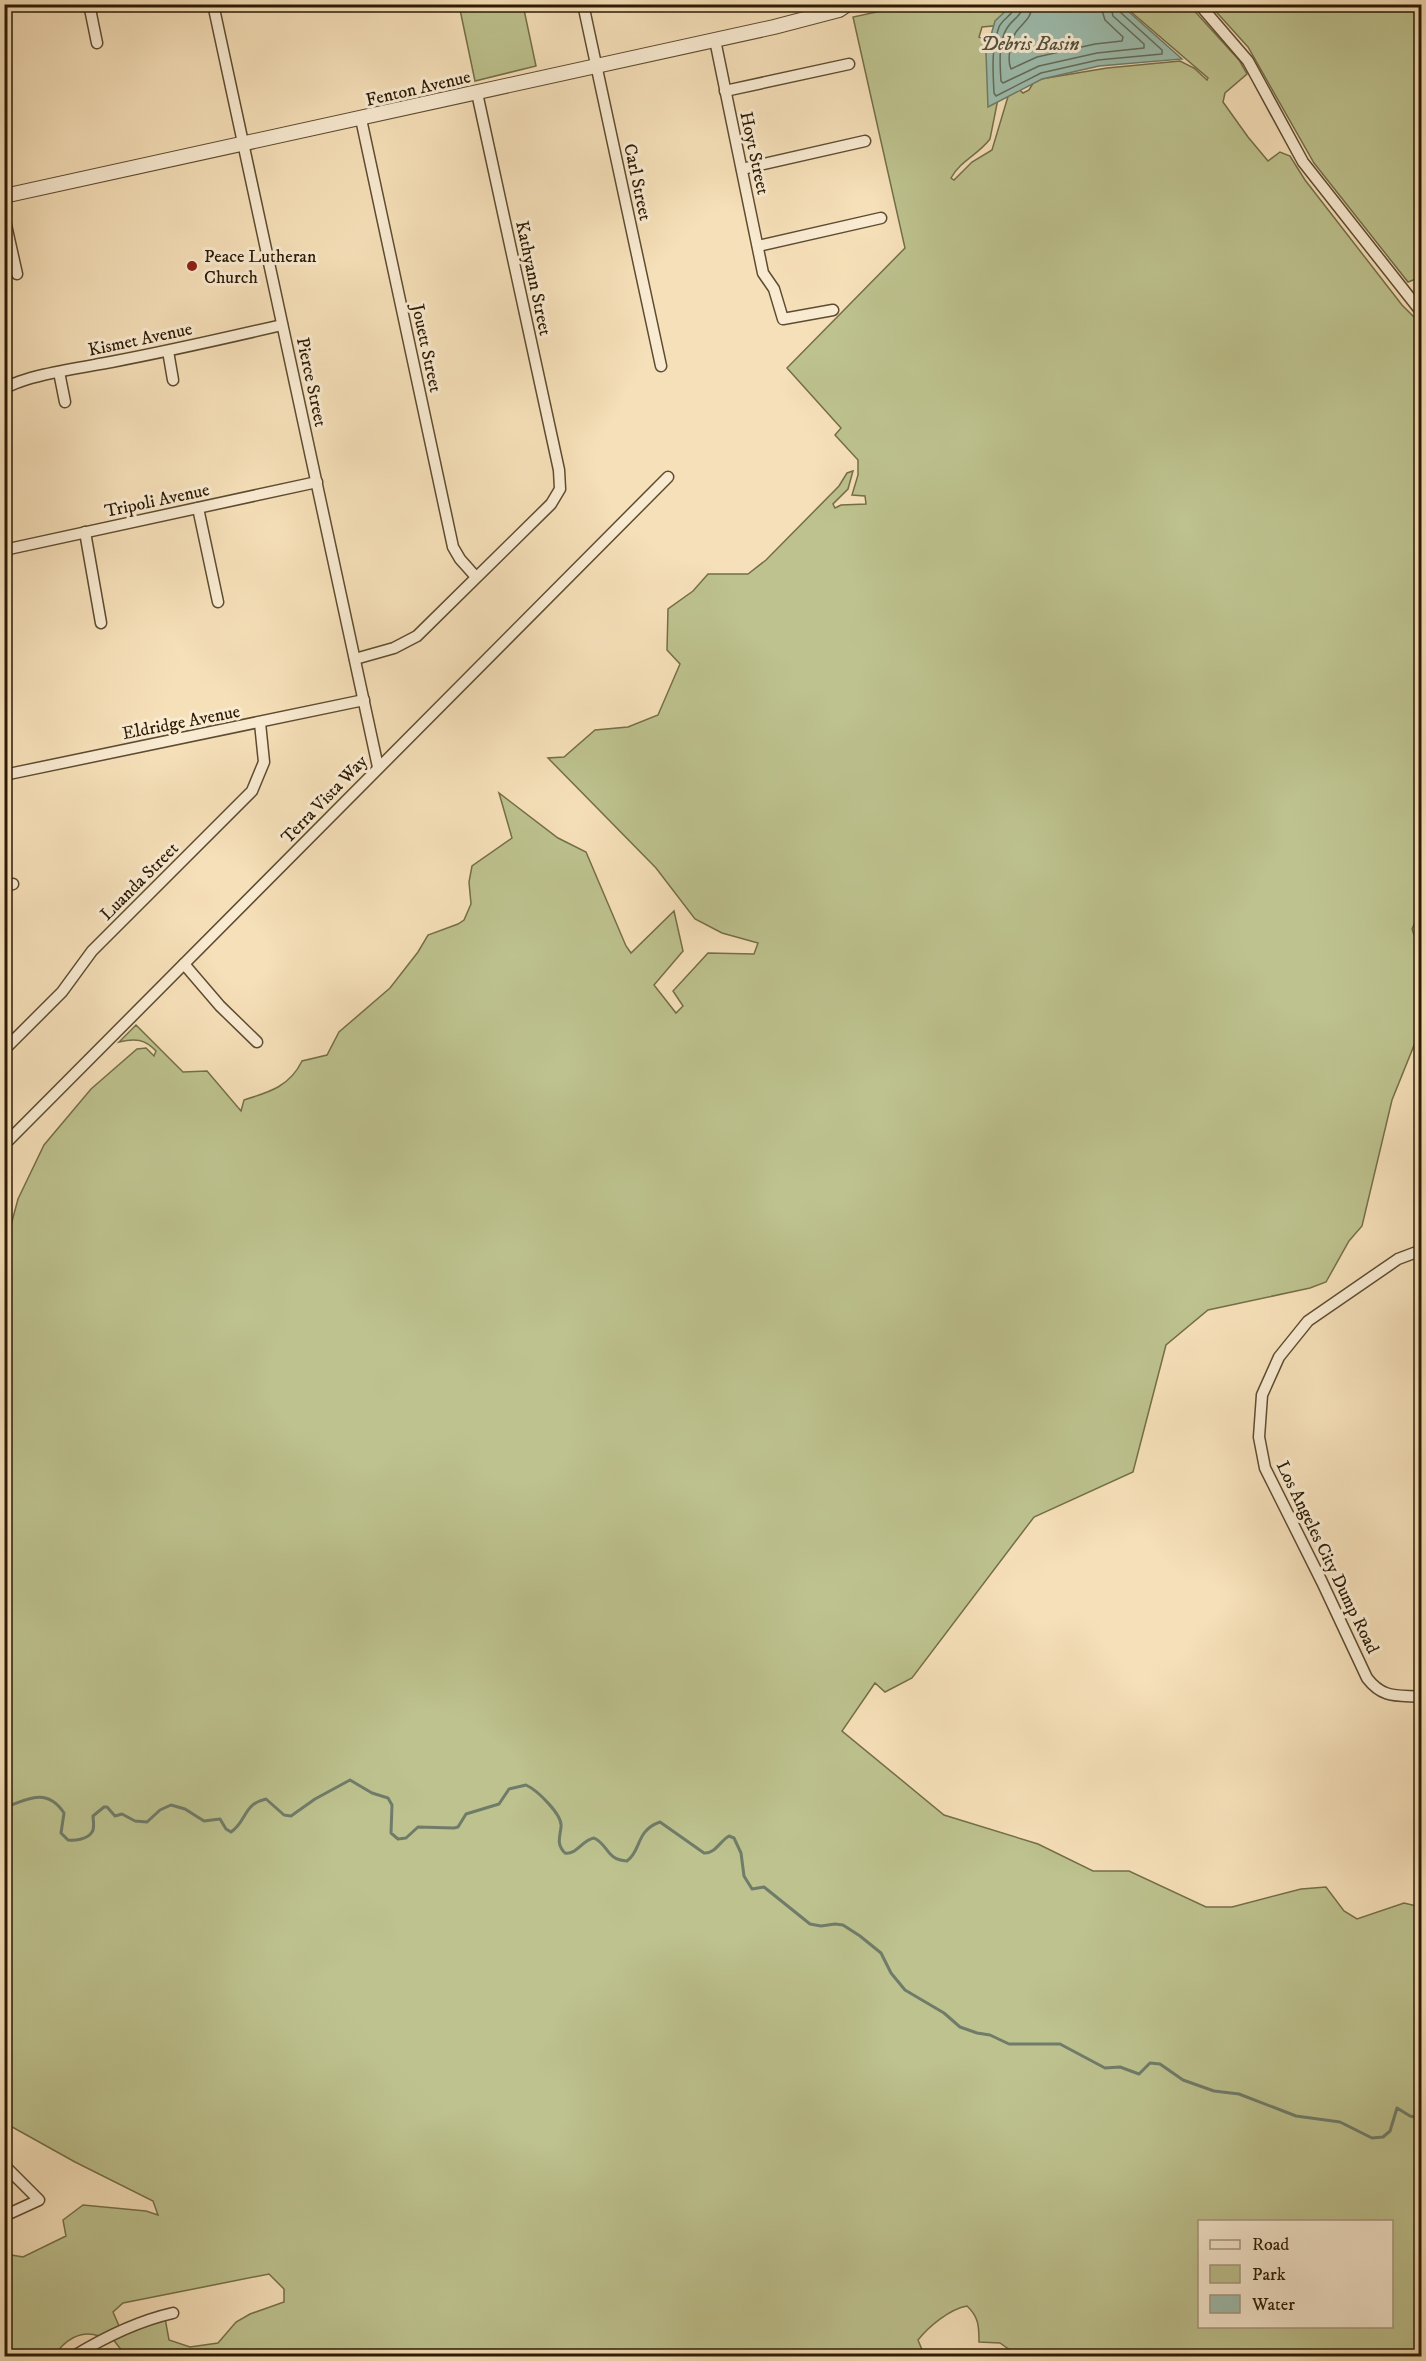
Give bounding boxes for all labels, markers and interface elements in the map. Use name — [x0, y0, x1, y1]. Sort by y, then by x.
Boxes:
water label: Debris Basin — [980, 32, 1080, 57]
street label: Fenton Avenue — [364, 66, 473, 112]
street label: Hoyt Street — [734, 110, 774, 197]
street label: Carl Street — [618, 142, 656, 223]
street label: Kathyann Street — [510, 219, 556, 338]
place label: Peace Lutheran Church — [204, 246, 317, 289]
marker: Peace Lutheran Church — [185, 259, 199, 273]
street label: Jouett Street — [406, 300, 446, 395]
street label: Kismet Avenue — [86, 318, 194, 362]
street label: Pierce Street — [291, 335, 331, 429]
street label: Tripoli Avenue — [103, 479, 212, 523]
street label: Eldridge Avenue — [120, 701, 242, 745]
street label: Terra Vista Way — [277, 750, 373, 849]
street label: Luanda Street — [96, 838, 184, 925]
street label: Los Angeles City Dump Road — [1271, 1457, 1383, 1657]
legend — [1198, 2220, 1393, 2328]
text: Road — [1252, 2234, 1289, 2256]
text: Park — [1252, 2264, 1286, 2286]
text: Water — [1251, 2294, 1295, 2316]

